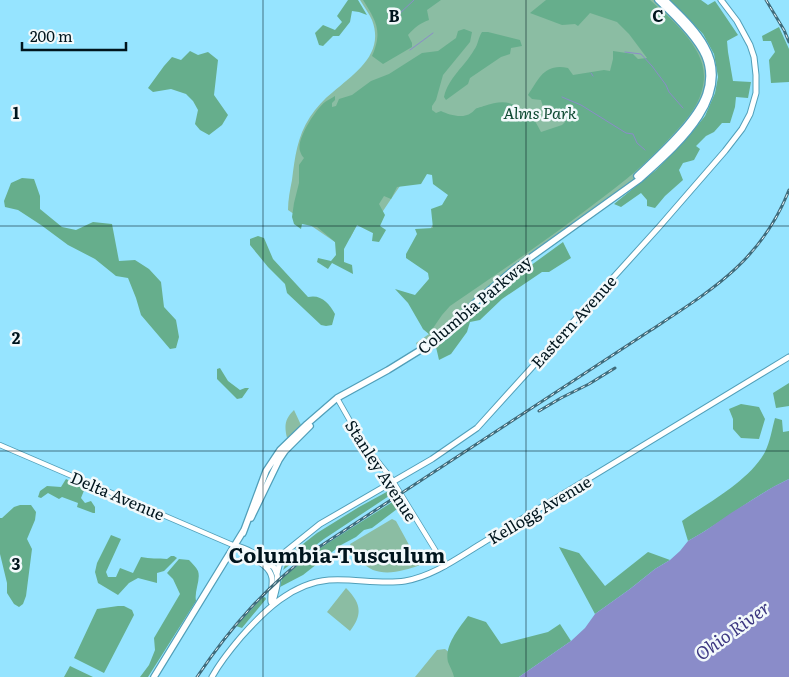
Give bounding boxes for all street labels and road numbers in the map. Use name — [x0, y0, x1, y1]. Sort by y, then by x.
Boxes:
street label: Columbia Parkway — [412, 248, 537, 359]
street label: Eastern Avenue — [525, 269, 621, 373]
street label: Stanley Avenue — [340, 415, 424, 525]
street label: Delta Avenue — [67, 464, 169, 526]
street label: Kellogg Avenue — [483, 469, 595, 549]

